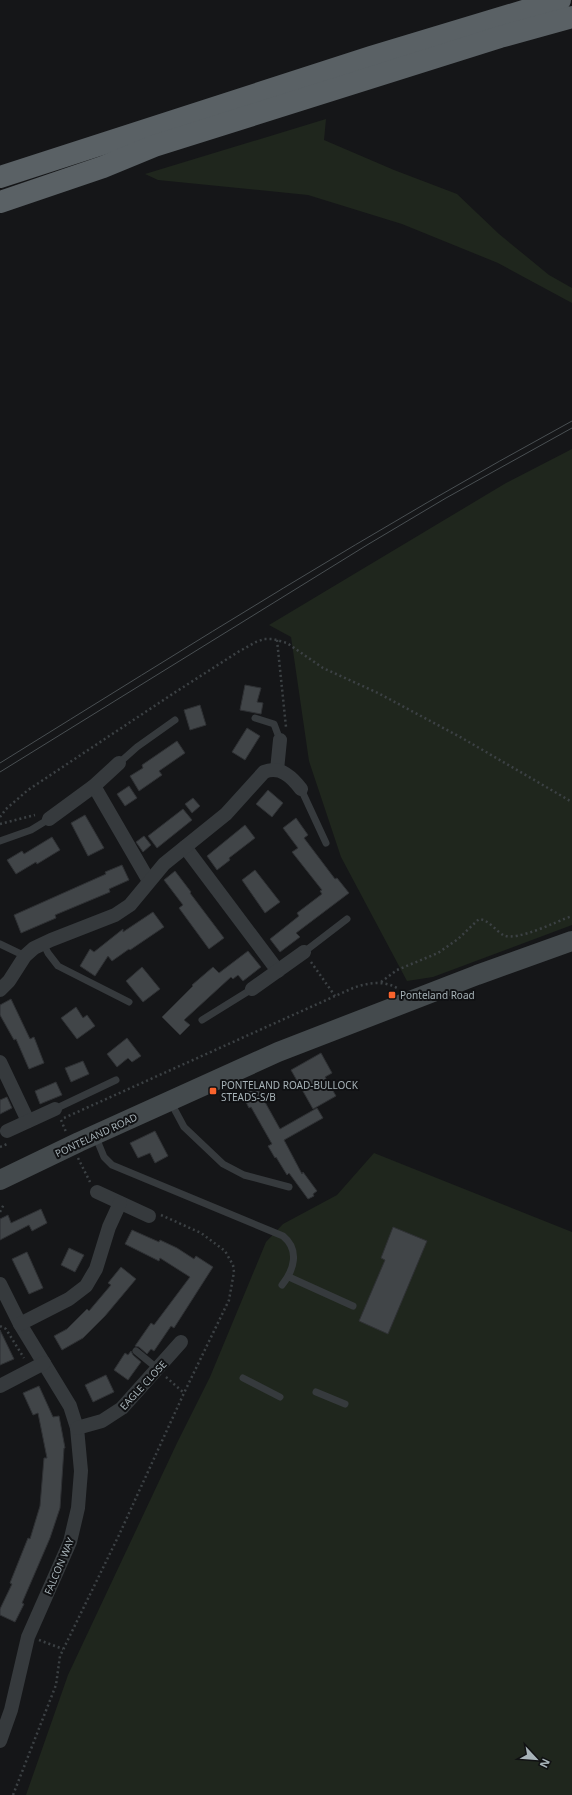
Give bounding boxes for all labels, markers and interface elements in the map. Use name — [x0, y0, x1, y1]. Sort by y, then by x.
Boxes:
place label: Ponteland Road — [400, 988, 475, 1002]
marker: Ponteland Road — [387, 990, 397, 1000]
place label: PONTELAND ROAD-BULLOCK STEADS-S/B — [221, 1078, 359, 1104]
marker: PONTELAND ROAD-BULLOCK STEADS-S/B — [208, 1086, 218, 1096]
street label: PONTELAND ROAD — [53, 1110, 139, 1160]
street label: EAGLE CLOSE — [117, 1357, 169, 1413]
street label: FALCON WAY — [41, 1535, 77, 1597]
north arrow — [516, 1739, 556, 1779]
text: N — [537, 1756, 554, 1771]

